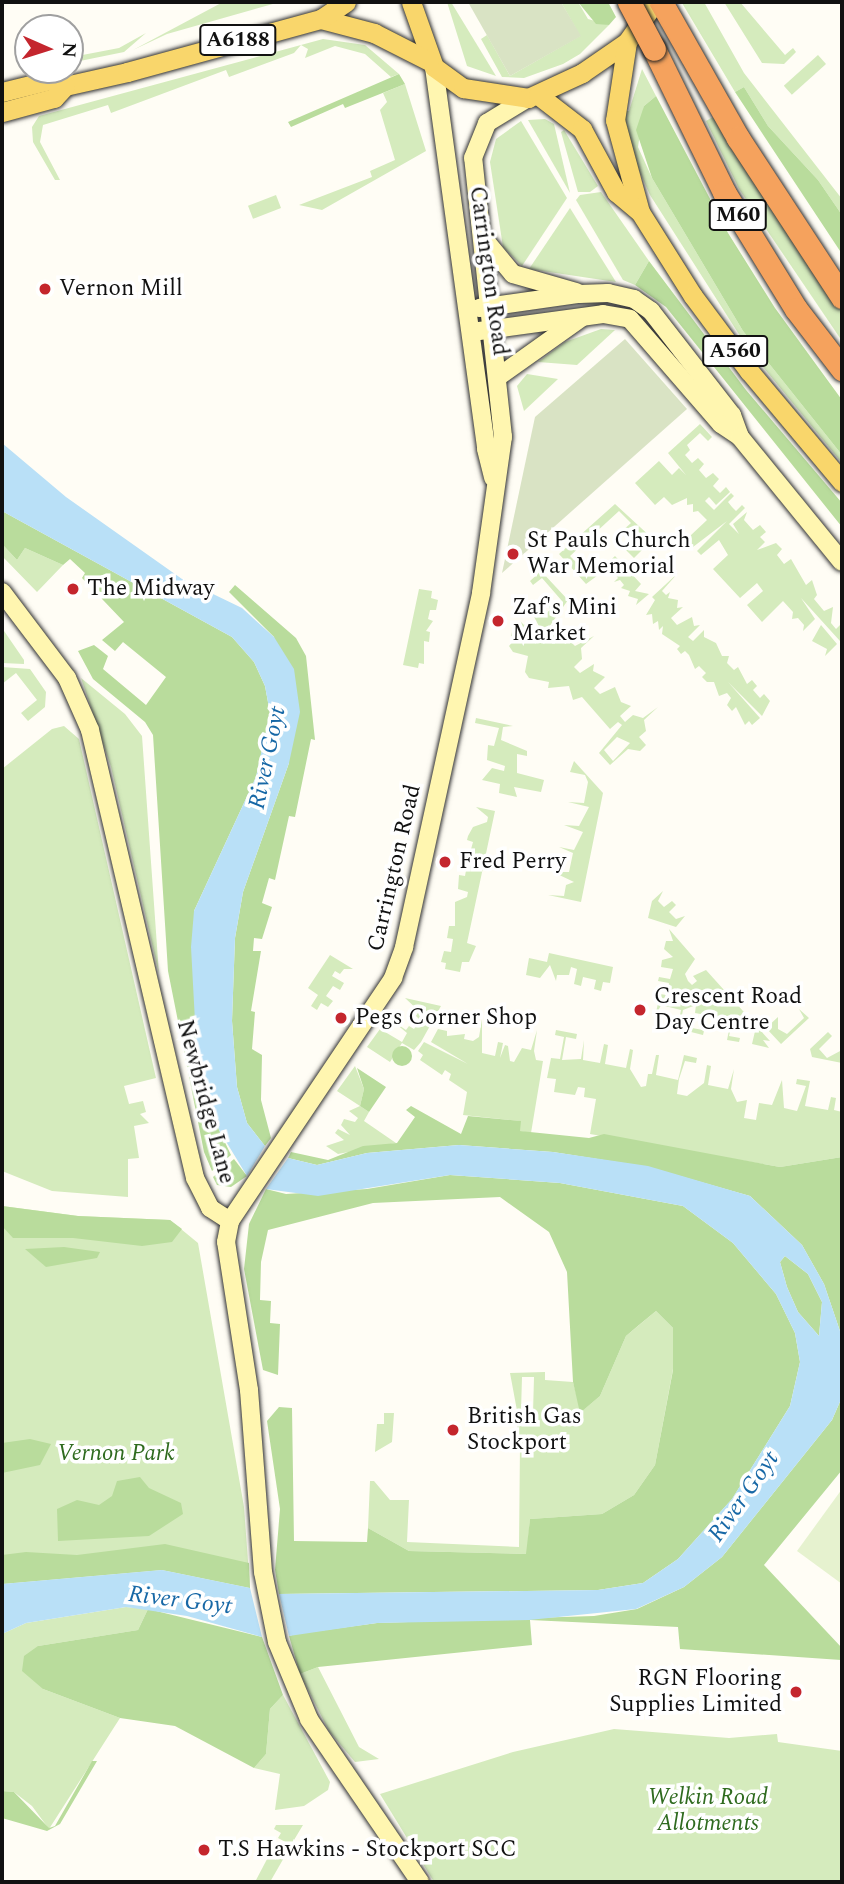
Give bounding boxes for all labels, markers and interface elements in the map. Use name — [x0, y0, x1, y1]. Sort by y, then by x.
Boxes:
north arrow — [14, 14, 84, 84]
road number: A6188 — [198, 22, 278, 58]
text: N — [54, 42, 83, 59]
street label: Carrington Road — [462, 185, 514, 357]
road number: M60 — [708, 198, 768, 232]
place label: Vernon Mill — [59, 275, 183, 303]
marker: Vernon Mill — [37, 281, 53, 297]
road number: A560 — [702, 334, 768, 368]
place label: St Pauls Church War Memorial — [527, 527, 691, 581]
marker: St Pauls Church War Memorial — [505, 546, 521, 562]
place label: The Midway — [87, 575, 214, 603]
marker: The Midway — [65, 581, 81, 597]
place label: Zaf's Mini Market — [512, 594, 617, 648]
marker: Zaf's Mini Market — [490, 613, 506, 629]
water label: River Goyt — [243, 704, 293, 812]
street label: Carrington Road — [362, 782, 428, 954]
place label: Fred Perry — [459, 848, 566, 876]
marker: Fred Perry — [437, 854, 453, 870]
place label: Crescent Road Day Centre — [654, 983, 802, 1037]
marker: Crescent Road Day Centre — [632, 1002, 648, 1018]
place label: Pegs Corner Shop — [355, 1004, 537, 1032]
marker: Pegs Corner Shop — [333, 1010, 349, 1026]
street label: Newbridge Lane — [170, 1017, 240, 1187]
place label: British Gas Stockport — [467, 1403, 582, 1457]
marker: British Gas Stockport — [445, 1422, 461, 1438]
park label: Vernon Park — [57, 1440, 175, 1468]
water label: River Goyt — [702, 1446, 786, 1548]
water label: River Goyt — [126, 1580, 234, 1622]
place label: RGN Flooring Supplies Limited — [609, 1665, 782, 1719]
marker: RGN Flooring Supplies Limited — [788, 1684, 804, 1700]
park label: Welkin Road Allotments — [648, 1784, 768, 1838]
place label: T.S Hawkins - Stockport SCC — [218, 1836, 517, 1864]
marker: T.S Hawkins - Stockport SCC — [196, 1842, 212, 1858]

